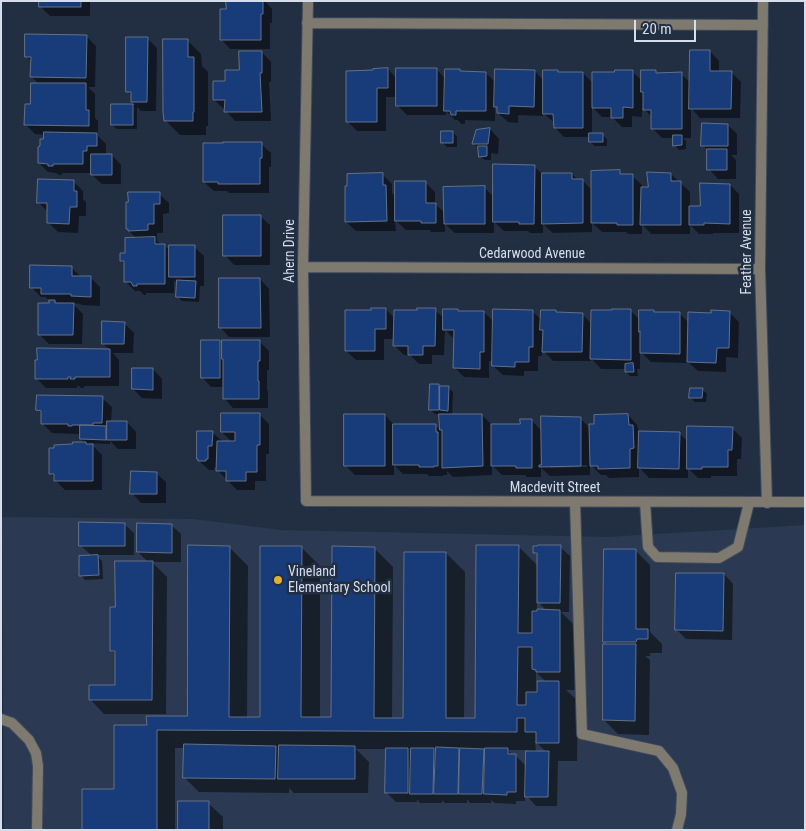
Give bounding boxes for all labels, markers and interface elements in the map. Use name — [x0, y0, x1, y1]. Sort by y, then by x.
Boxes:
scale bar — [636, 10, 698, 42]
text: 20 m — [642, 20, 672, 38]
street label: Feather Avenue — [739, 209, 755, 295]
street label: Ahern Drive — [282, 219, 298, 283]
street label: Cedarwood Avenue — [479, 246, 585, 262]
street label: Macdevitt Street — [510, 480, 600, 496]
place label: Vineland Elementary School — [288, 564, 391, 596]
marker: Vineland Elementary School — [272, 574, 284, 586]

